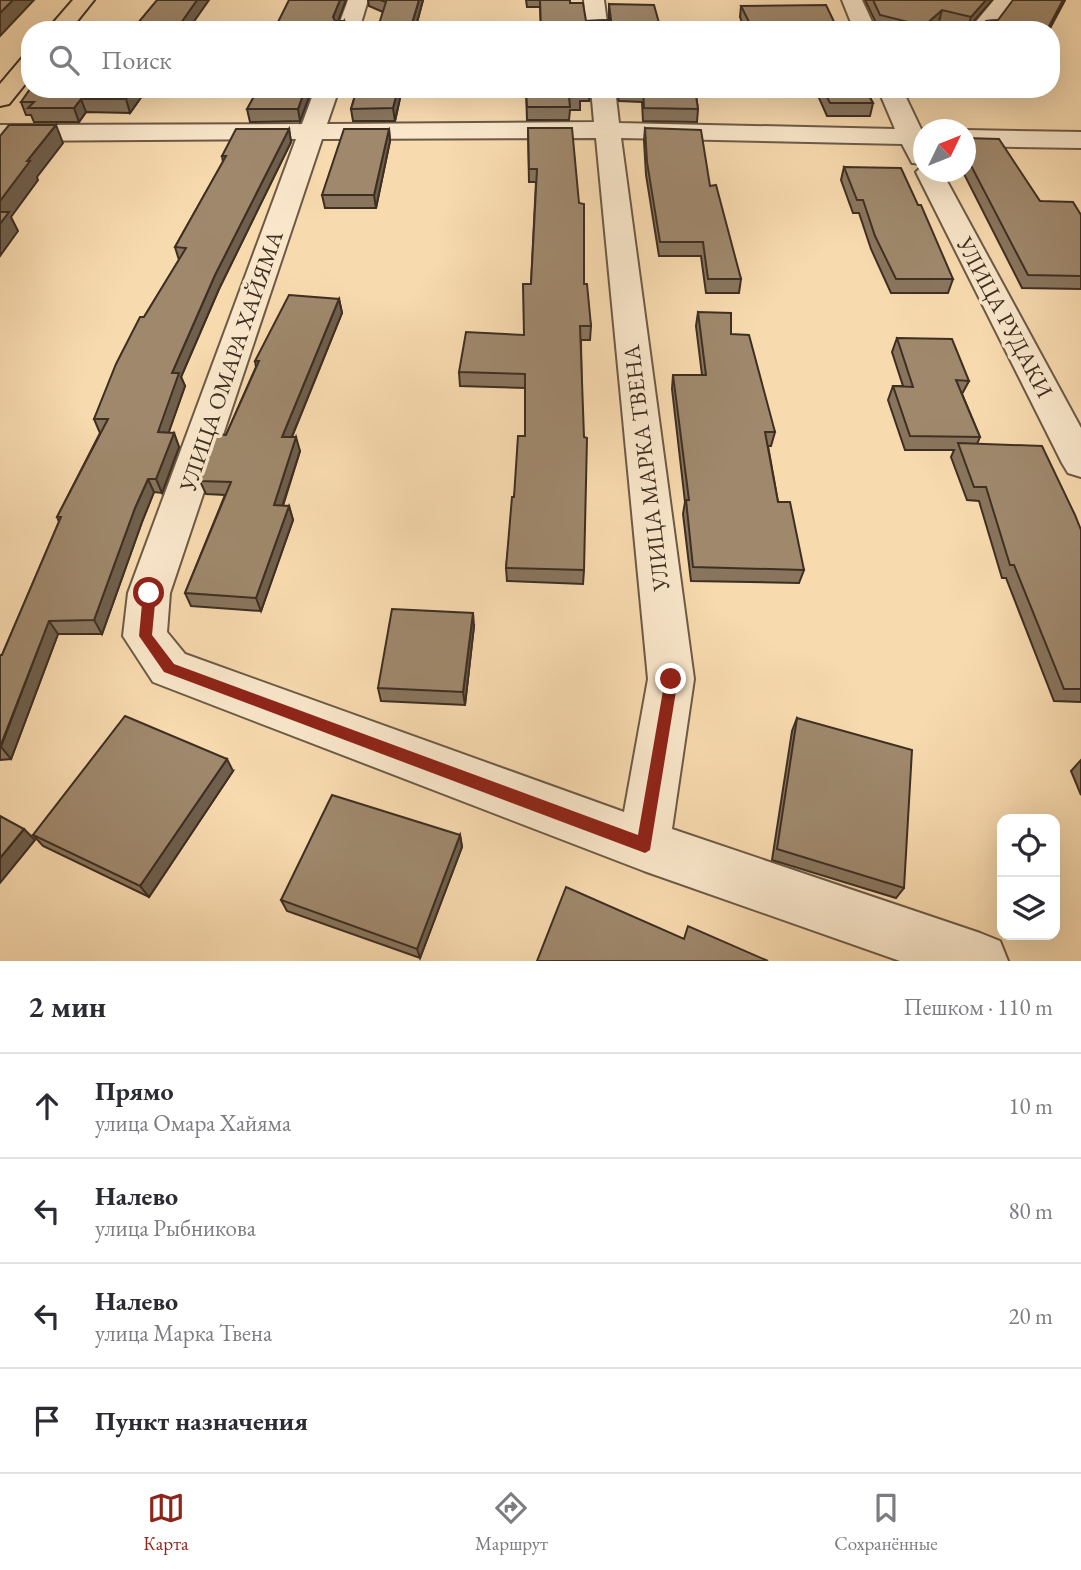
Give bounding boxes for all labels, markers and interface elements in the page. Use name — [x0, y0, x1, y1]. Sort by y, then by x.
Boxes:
search box — [21, 21, 1060, 98]
icon: search — [45, 41, 83, 79]
text: Поиск — [101, 43, 172, 77]
north arrow — [913, 119, 976, 182]
street label: УЛИЦА ОМАРА ХАЙЯМА — [172, 225, 290, 497]
street label: УЛИЦА РУДАКИ — [950, 231, 1060, 403]
street label: УЛИЦА МАРКА ТВЕНА — [616, 342, 676, 594]
route start — [133, 577, 164, 608]
route end — [655, 663, 686, 694]
map controls — [997, 814, 1060, 940]
button: locate — [997, 814, 1060, 877]
button: layers — [997, 877, 1060, 940]
text: 2 мин — [28, 987, 106, 1026]
text: Пешком · 110 m — [904, 992, 1053, 1022]
text: Прямо — [95, 1074, 174, 1108]
icon: ahead — [28, 1087, 66, 1125]
text: 10 m — [1008, 1091, 1053, 1121]
text: улица Омара Хайяма — [95, 1108, 291, 1138]
text: Налево — [95, 1179, 178, 1213]
icon: left — [28, 1192, 66, 1230]
text: 80 m — [1008, 1196, 1053, 1226]
text: улица Рыбникова — [95, 1213, 256, 1243]
text: Налево — [95, 1284, 178, 1318]
icon: left — [28, 1297, 66, 1335]
text: 20 m — [1008, 1301, 1053, 1331]
text: улица Марка Твена — [95, 1318, 272, 1348]
icon: arrive — [28, 1402, 66, 1440]
text: Пункт назначения — [95, 1404, 308, 1438]
tab: Карта — [143, 1489, 189, 1556]
tab: Маршрут — [475, 1489, 548, 1556]
tab: Сохранённые — [834, 1489, 938, 1556]

